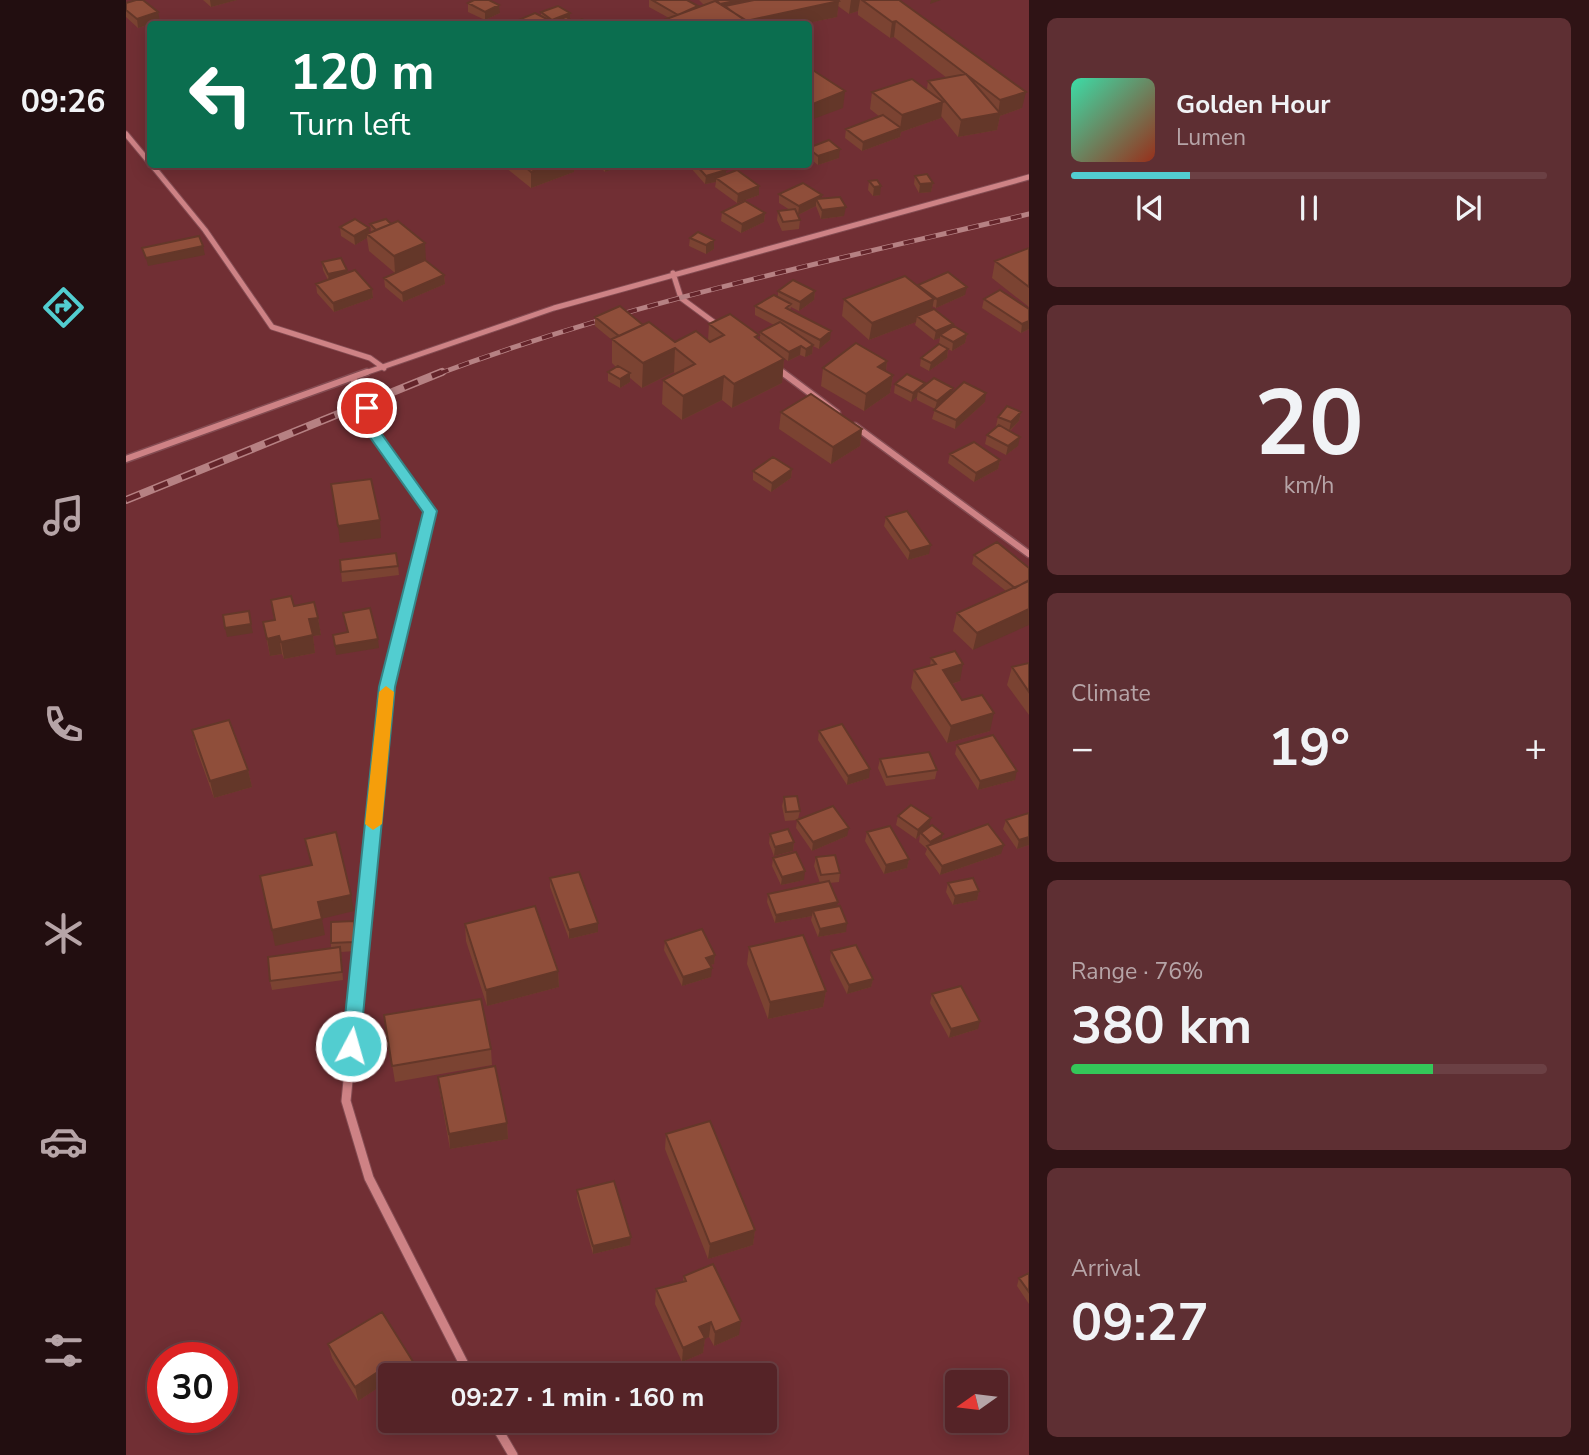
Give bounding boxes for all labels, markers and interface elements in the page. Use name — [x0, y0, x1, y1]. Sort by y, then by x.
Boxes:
text: 120 m — [290, 39, 434, 106]
icon: left — [175, 49, 266, 140]
text: 09:26 — [21, 80, 105, 123]
text: Golden Hour — [1176, 87, 1331, 122]
text: Turn left — [290, 103, 410, 146]
text: Lumen — [1176, 122, 1246, 153]
icon: previous — [1131, 189, 1169, 227]
icon: pause — [1290, 189, 1328, 227]
icon: next — [1449, 189, 1487, 227]
icon: directions — [39, 283, 88, 332]
text: 20 — [1254, 362, 1364, 486]
pin — [337, 378, 397, 438]
icon: arrive — [348, 389, 386, 427]
text: km/h — [1284, 470, 1334, 501]
icon: music — [39, 491, 88, 540]
text: Climate — [1071, 678, 1151, 709]
icon: phone — [39, 700, 88, 749]
text: 19° — [1268, 712, 1350, 783]
text: − — [1071, 723, 1094, 774]
text: + — [1524, 723, 1547, 774]
icon: climate — [39, 909, 88, 958]
text: Range · 76% — [1071, 956, 1203, 987]
text: 380 km — [1071, 990, 1252, 1061]
position arrow — [314, 1009, 388, 1083]
icon: car — [39, 1117, 88, 1166]
text: Arrival — [1071, 1253, 1140, 1284]
text: 09:27 — [1071, 1287, 1209, 1358]
icon: filters — [39, 1326, 88, 1375]
speed limit sign: 30 — [147, 1342, 238, 1433]
north arrow — [945, 1370, 1008, 1433]
map controls — [945, 1370, 1008, 1433]
text: 09:27 · 1 min · 160 m — [451, 1380, 704, 1415]

